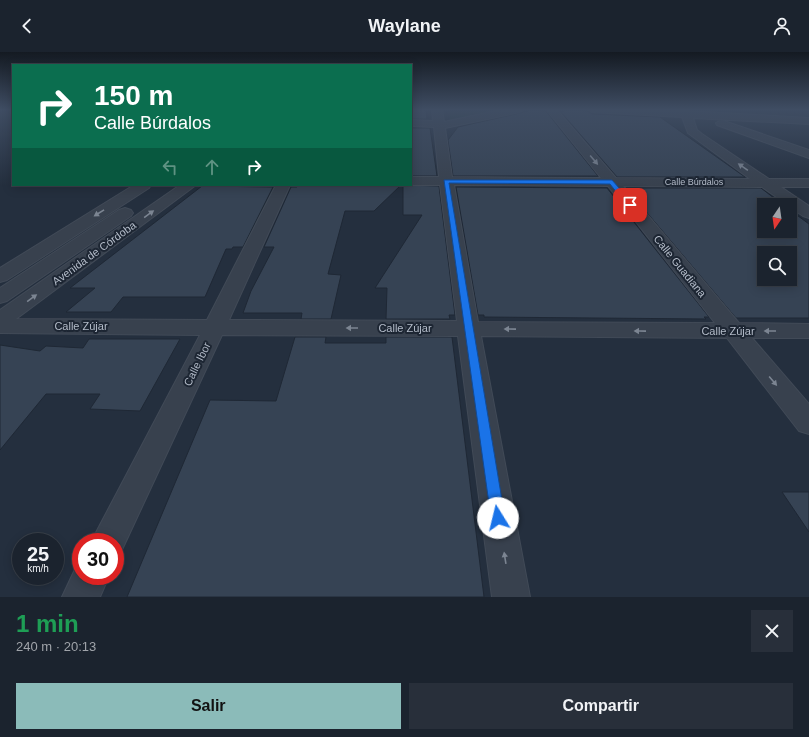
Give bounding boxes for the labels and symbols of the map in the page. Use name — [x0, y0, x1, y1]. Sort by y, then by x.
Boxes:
one-way arrow — [590, 155, 599, 166]
one-way arrow — [737, 163, 748, 171]
street label: Calle Búrdalos — [665, 177, 724, 187]
pin — [613, 188, 647, 222]
north arrow — [757, 198, 797, 238]
one-way arrow — [93, 210, 105, 217]
one-way arrow — [144, 210, 154, 218]
street label: Avenida de Córdoba — [50, 218, 139, 287]
street label: Calle Guadiana — [651, 233, 709, 300]
one-way arrow — [26, 293, 37, 302]
street label: Calle Zújar — [54, 320, 108, 332]
street label: Calle Zújar — [378, 322, 432, 334]
one-way arrow — [345, 325, 358, 331]
street label: Calle Zújar — [701, 325, 755, 337]
one-way arrow — [503, 326, 516, 332]
one-way arrow — [634, 327, 646, 334]
one-way arrow — [763, 328, 776, 334]
street label: Calle Ibor — [181, 340, 213, 388]
one-way arrow — [769, 375, 778, 386]
position arrow — [477, 497, 519, 539]
speed limit sign: 30 — [72, 533, 124, 585]
one-way arrow — [502, 552, 508, 565]

